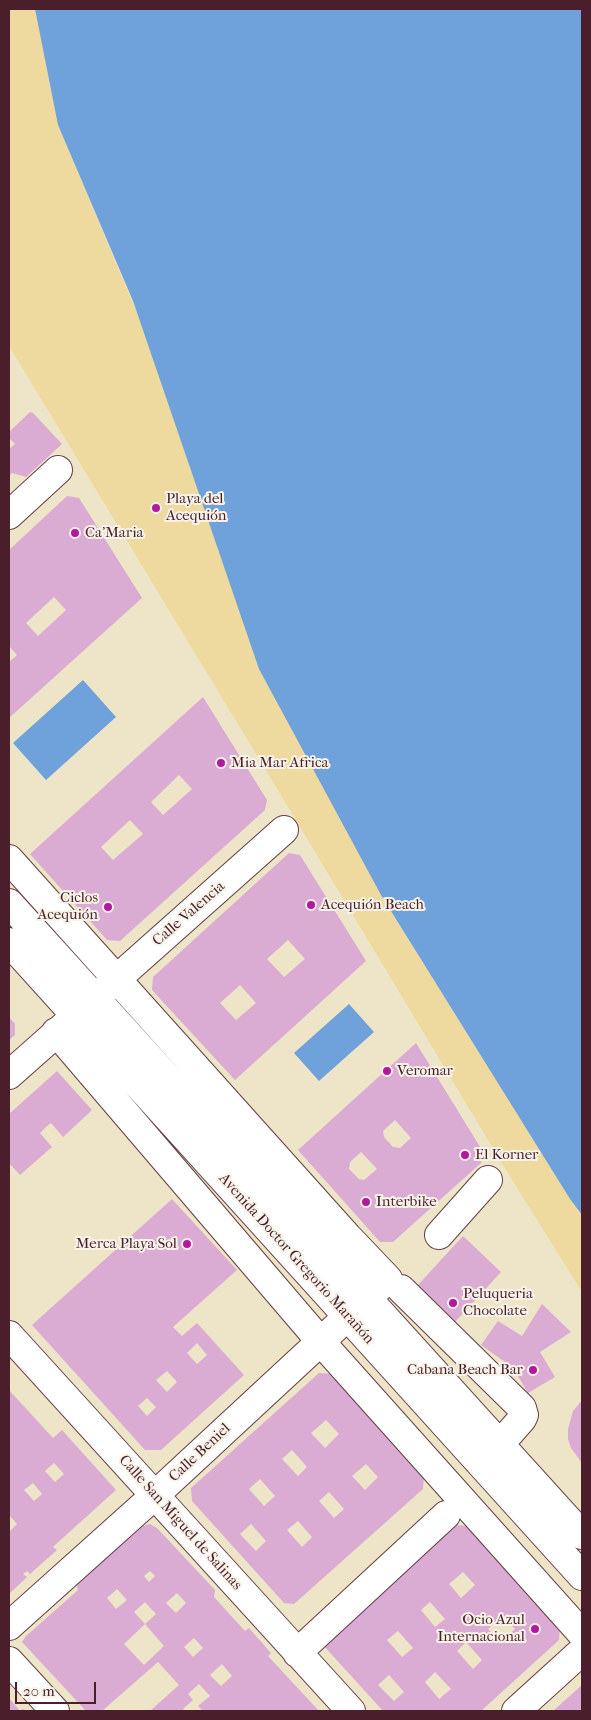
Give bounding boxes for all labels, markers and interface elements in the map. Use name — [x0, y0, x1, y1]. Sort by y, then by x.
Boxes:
place label: Playa del Acequión — [166, 490, 227, 525]
marker: Playa del Acequión — [150, 502, 162, 514]
place label: Ca'Maria — [85, 524, 144, 542]
marker: Ca'Maria — [69, 527, 81, 539]
place label: Mia Mar Africa — [231, 754, 328, 772]
marker: Mia Mar Africa — [215, 757, 227, 769]
street label: Calle Valencia — [149, 878, 229, 950]
place label: Ciclos Acequión — [37, 889, 98, 924]
place label: Acequión Beach — [321, 896, 424, 914]
marker: Acequión Beach — [305, 899, 317, 911]
marker: Ciclos Acequión — [102, 901, 114, 913]
place label: Veromar — [397, 1062, 453, 1080]
marker: Veromar — [381, 1065, 393, 1077]
place label: El Korner — [475, 1146, 538, 1164]
marker: El Korner — [459, 1149, 471, 1161]
street label: Avenida Doctor Gregorio Marañón — [214, 1170, 378, 1348]
place label: Interbike — [376, 1193, 437, 1211]
marker: Interbike — [360, 1196, 372, 1208]
place label: Merca Playa Sol — [76, 1235, 177, 1253]
marker: Merca Playa Sol — [181, 1238, 193, 1250]
place label: Peluqueria Chocolate — [463, 1285, 533, 1320]
marker: Peluqueria Chocolate — [447, 1297, 459, 1309]
place label: Cabana Beach Bar — [407, 1361, 523, 1379]
marker: Cabana Beach Bar — [527, 1364, 539, 1376]
street label: Calle Beniel — [165, 1420, 235, 1486]
street label: Calle San Miguel de Salinas — [115, 1452, 245, 1594]
place label: Ocio Azul Internacional — [438, 1611, 525, 1646]
marker: Ocio Azul Internacional — [529, 1623, 541, 1635]
scale bar — [18, 1672, 99, 1704]
text: 20 m — [23, 1682, 55, 1700]

